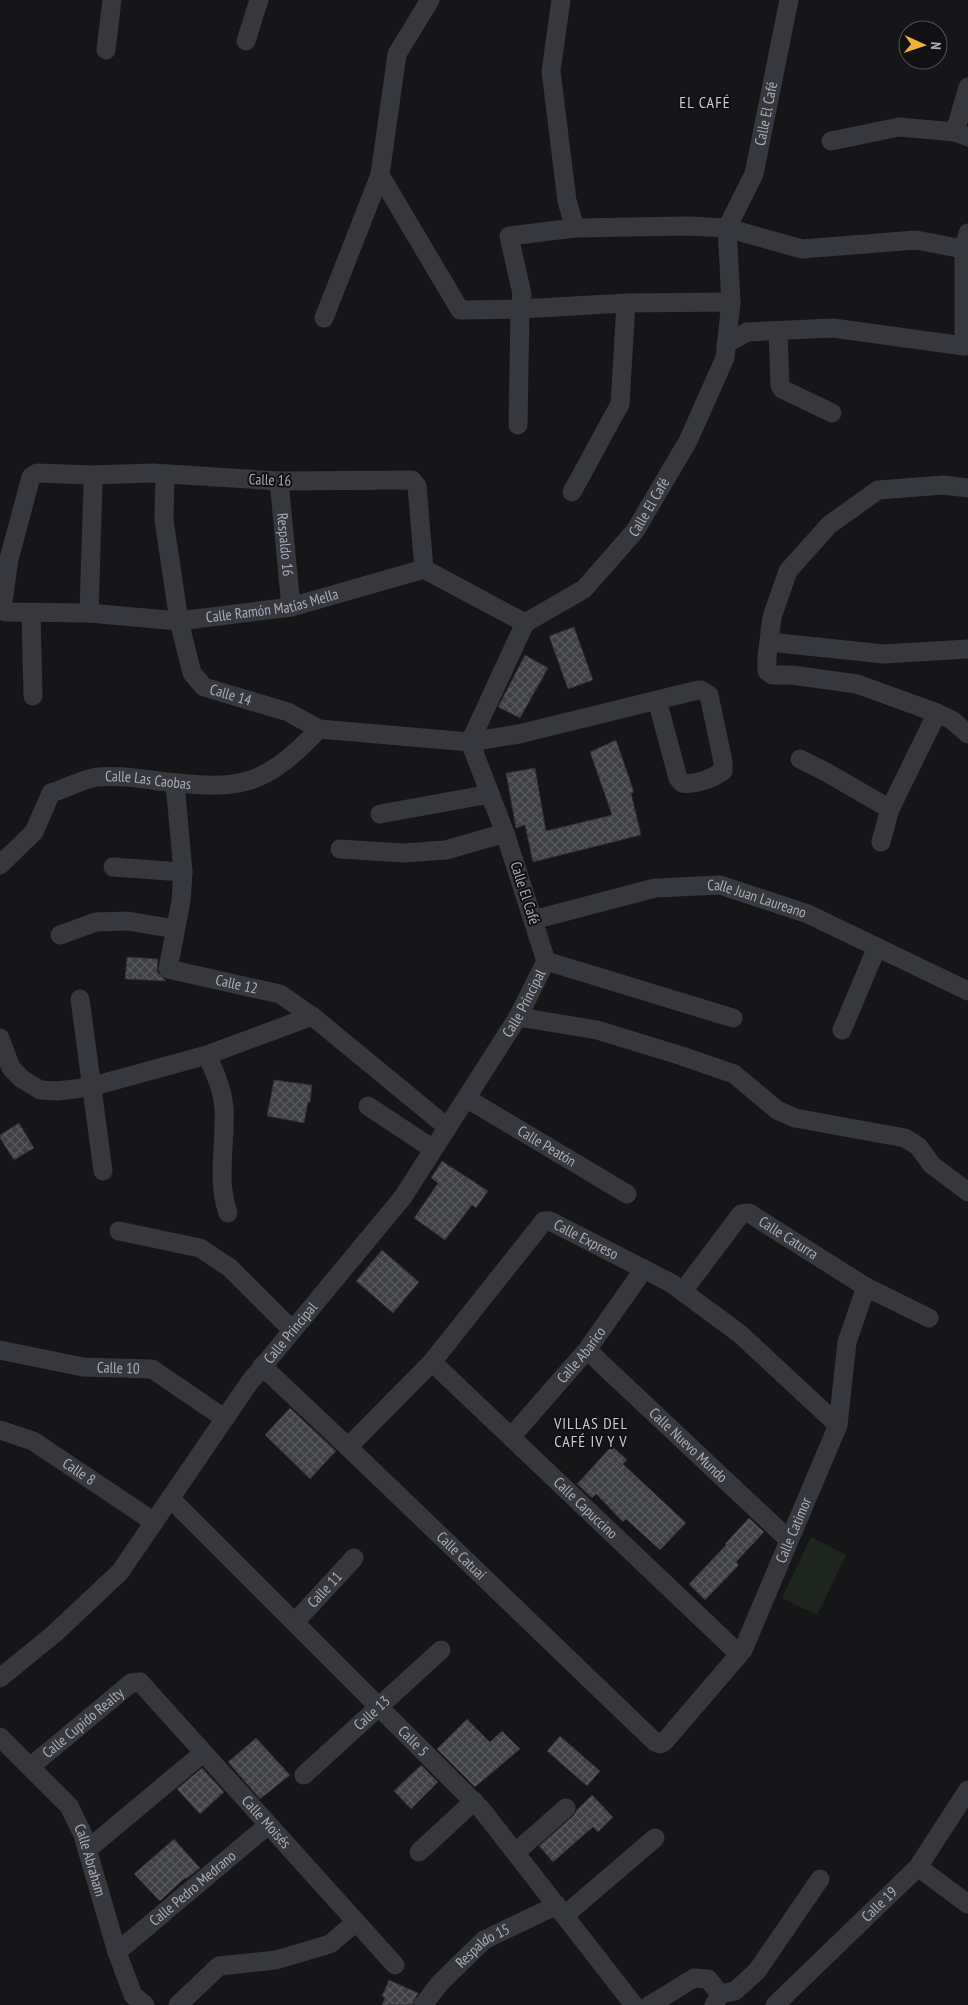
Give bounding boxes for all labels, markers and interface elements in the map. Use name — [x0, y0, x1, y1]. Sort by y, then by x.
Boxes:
north arrow — [898, 20, 948, 70]
text: N — [927, 41, 945, 50]
street label: Calle El Café — [750, 80, 781, 147]
district label: EL CAFÉ — [679, 92, 731, 112]
street label: Calle 16 — [248, 469, 292, 490]
street label: Calle El Café — [624, 474, 673, 541]
street label: Respaldo 16 — [273, 512, 298, 577]
street label: Calle Ramón Matías Mella — [205, 584, 340, 627]
street label: Calle 14 — [208, 679, 254, 710]
street label: Calle Las Caobas — [105, 766, 192, 793]
street label: Calle El Café — [506, 859, 545, 927]
street label: Calle Juan Laureano — [707, 875, 809, 922]
street label: Calle Principal — [498, 966, 550, 1041]
street label: Calle 12 — [214, 970, 260, 998]
street label: Calle Peatón — [514, 1121, 580, 1170]
street label: Calle Caturra — [755, 1212, 822, 1263]
street label: Calle Expreso — [551, 1215, 622, 1263]
street label: Calle Principal — [259, 1298, 321, 1367]
street label: Calle Abarico — [552, 1323, 609, 1387]
street label: Calle 10 — [97, 1357, 140, 1378]
street label: Calle Nuevo Mundo — [645, 1403, 732, 1486]
district label: VILLAS DEL CAFÉ IV Y V — [553, 1413, 628, 1451]
street label: Calle 8 — [59, 1453, 99, 1489]
street label: Calle Capuccino — [550, 1473, 622, 1543]
street label: Calle Catimor — [771, 1493, 816, 1566]
street label: Calle Catuaí — [433, 1527, 491, 1584]
street label: Calle 11 — [303, 1567, 346, 1611]
street label: Calle Cupido Realty — [38, 1683, 128, 1762]
street label: Calle 13 — [349, 1691, 394, 1734]
street label: Calle 5 — [394, 1721, 433, 1760]
street label: Calle Moisés — [238, 1791, 295, 1852]
street label: Calle Abraham — [70, 1821, 110, 1899]
street label: Calle Pedro Medrano — [145, 1846, 240, 1930]
street label: Calle 19 — [857, 1882, 901, 1926]
street label: Respaldo 15 — [451, 1919, 513, 1972]

